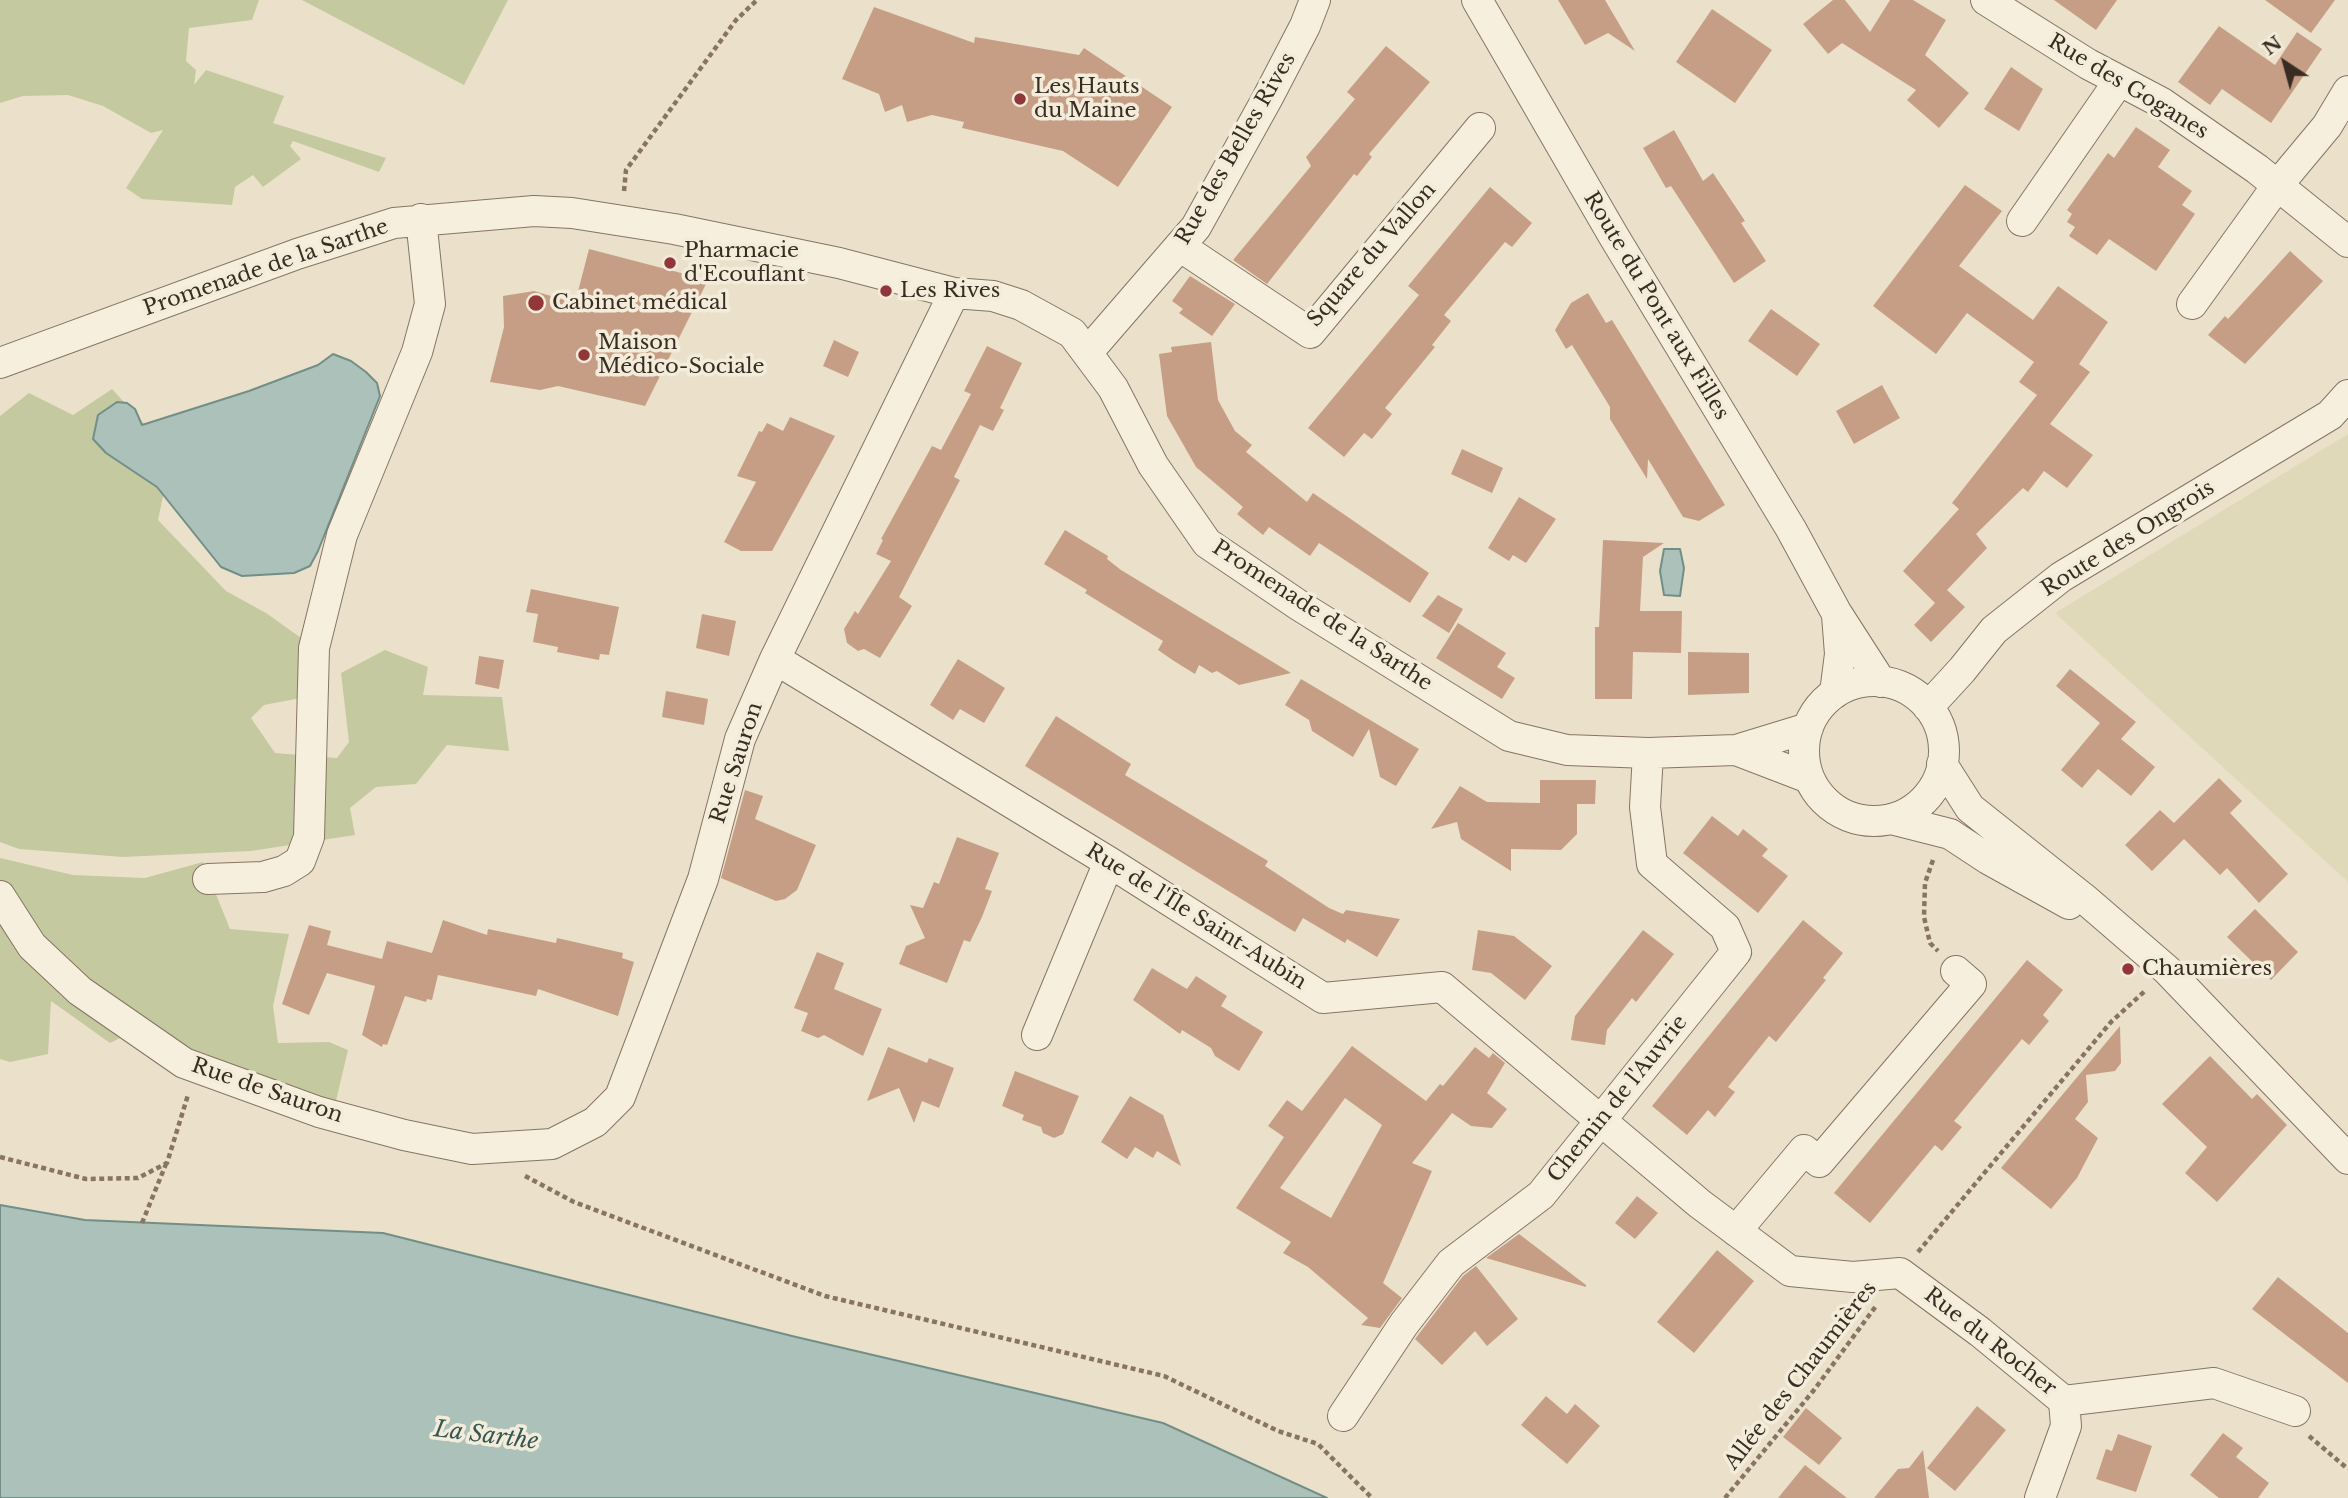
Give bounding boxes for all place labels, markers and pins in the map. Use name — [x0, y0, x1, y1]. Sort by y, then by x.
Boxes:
place label: Les Hauts du Maine — [1034, 74, 1139, 124]
marker: Les Hauts du Maine — [1012, 91, 1028, 107]
place label: Pharmacie d'Ecouflant — [684, 238, 805, 288]
marker: Pharmacie d'Ecouflant — [662, 255, 678, 271]
place label: Les Rives — [900, 278, 1000, 304]
marker: Les Rives — [878, 283, 894, 299]
place label: Cabinet médical — [552, 290, 727, 316]
marker: Cabinet médical — [526, 293, 546, 313]
place label: Maison Médico-Sociale — [598, 330, 765, 380]
marker: Maison Médico-Sociale — [576, 347, 592, 363]
place label: Chaumières — [2142, 956, 2272, 982]
marker: Chaumières — [2120, 961, 2136, 977]

